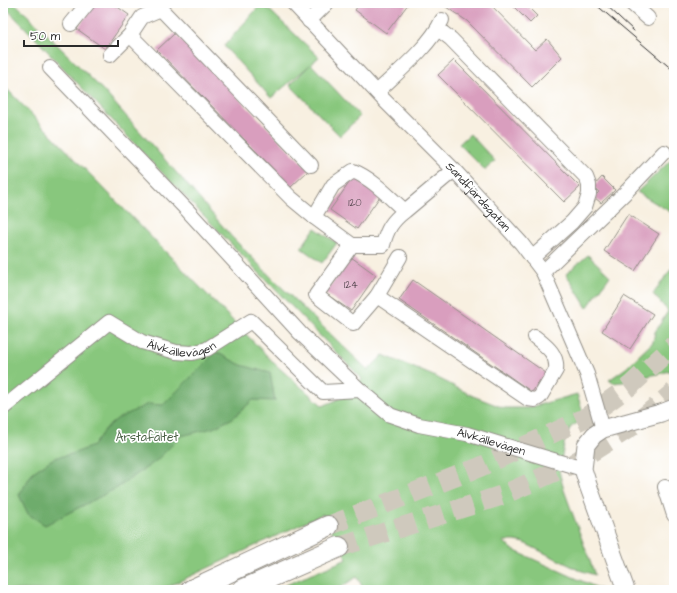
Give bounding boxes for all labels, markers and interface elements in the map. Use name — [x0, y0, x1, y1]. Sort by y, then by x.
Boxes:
scale bar — [24, 22, 118, 48]
text: 50 m — [30, 28, 61, 45]
street label: Sandfjärdsgatan — [441, 158, 514, 236]
house number: 120 — [348, 196, 362, 210]
house number: 124 — [344, 278, 358, 292]
street label: Älvkällevägen — [145, 336, 220, 362]
street label: Älvkällevägen — [456, 424, 527, 460]
park label: Årstafältet — [116, 429, 178, 446]

